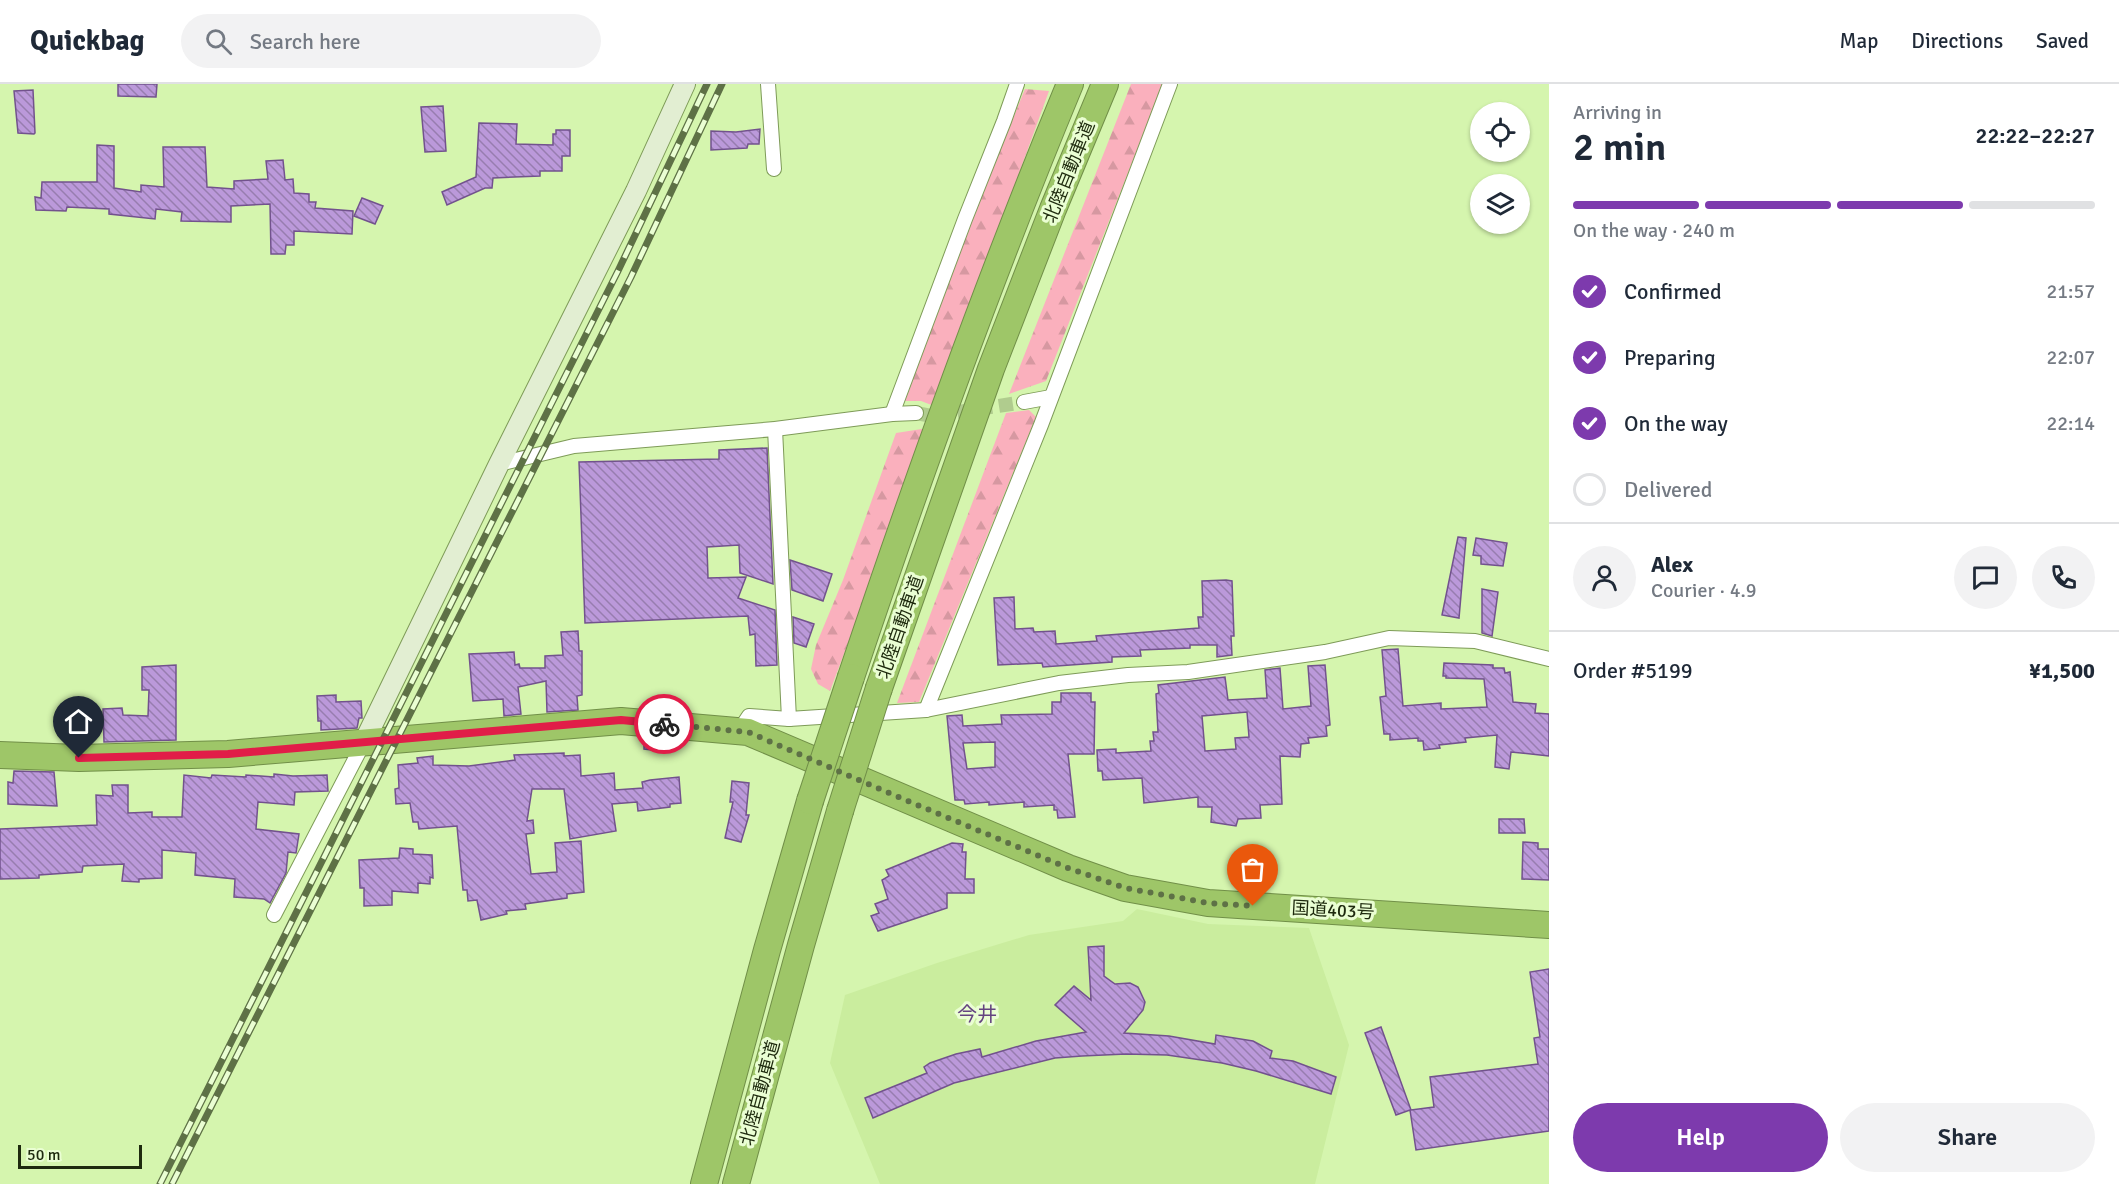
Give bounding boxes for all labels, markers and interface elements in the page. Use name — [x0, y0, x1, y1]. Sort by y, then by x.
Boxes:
search box — [181, 14, 601, 68]
text: Quickbag — [30, 24, 145, 58]
icon: search — [202, 25, 235, 58]
text: Search here — [250, 28, 361, 55]
text: Map — [1840, 28, 1878, 54]
text: Directions — [1911, 28, 2003, 54]
text: Saved — [2036, 28, 2089, 54]
text: Arriving in — [1573, 100, 1662, 125]
map controls — [1470, 102, 1530, 234]
button: locate — [1470, 102, 1530, 162]
street label: 北陸自動車道 — [1039, 118, 1099, 226]
text: 22:22–22:27 — [1976, 122, 2095, 149]
text: 2 min — [1573, 123, 1666, 171]
button: layers — [1470, 174, 1530, 234]
text: On the way · 240 m — [1573, 218, 1735, 243]
icon: check — [1573, 275, 1606, 308]
text: Confirmed — [1624, 278, 1722, 305]
text: 21:57 — [2046, 279, 2095, 304]
icon: check — [1573, 341, 1606, 374]
text: Preparing — [1624, 344, 1716, 371]
text: 22:07 — [2046, 345, 2095, 370]
icon: check — [1573, 407, 1606, 440]
text: On the way — [1624, 410, 1728, 437]
text: 22:14 — [2046, 411, 2095, 436]
text: Delivered — [1624, 476, 1712, 503]
button: person — [1573, 546, 1636, 609]
button: chat — [1954, 546, 2017, 609]
button: phone — [2032, 546, 2095, 609]
text: Alex — [1651, 551, 1693, 578]
street label: 北陸自動車道 — [872, 572, 928, 682]
text: Courier · 4.9 — [1651, 578, 1757, 603]
text: Order #5199 — [1573, 657, 1693, 684]
text: ¥1,500 — [2029, 657, 2095, 684]
courier — [634, 694, 694, 754]
pin — [53, 696, 104, 758]
icon: home — [62, 705, 95, 738]
icon: bike — [648, 708, 681, 741]
pin — [1227, 844, 1278, 906]
icon: bag — [1236, 853, 1269, 886]
street label: 国道403号 — [1291, 897, 1375, 923]
district label: 今井 — [957, 1002, 997, 1027]
street label: 北陸自動車道 — [735, 1038, 785, 1148]
button: Help — [1573, 1103, 1828, 1172]
button: Share — [1840, 1103, 2095, 1172]
scale bar — [18, 1142, 142, 1170]
text: 50 m — [27, 1145, 61, 1165]

